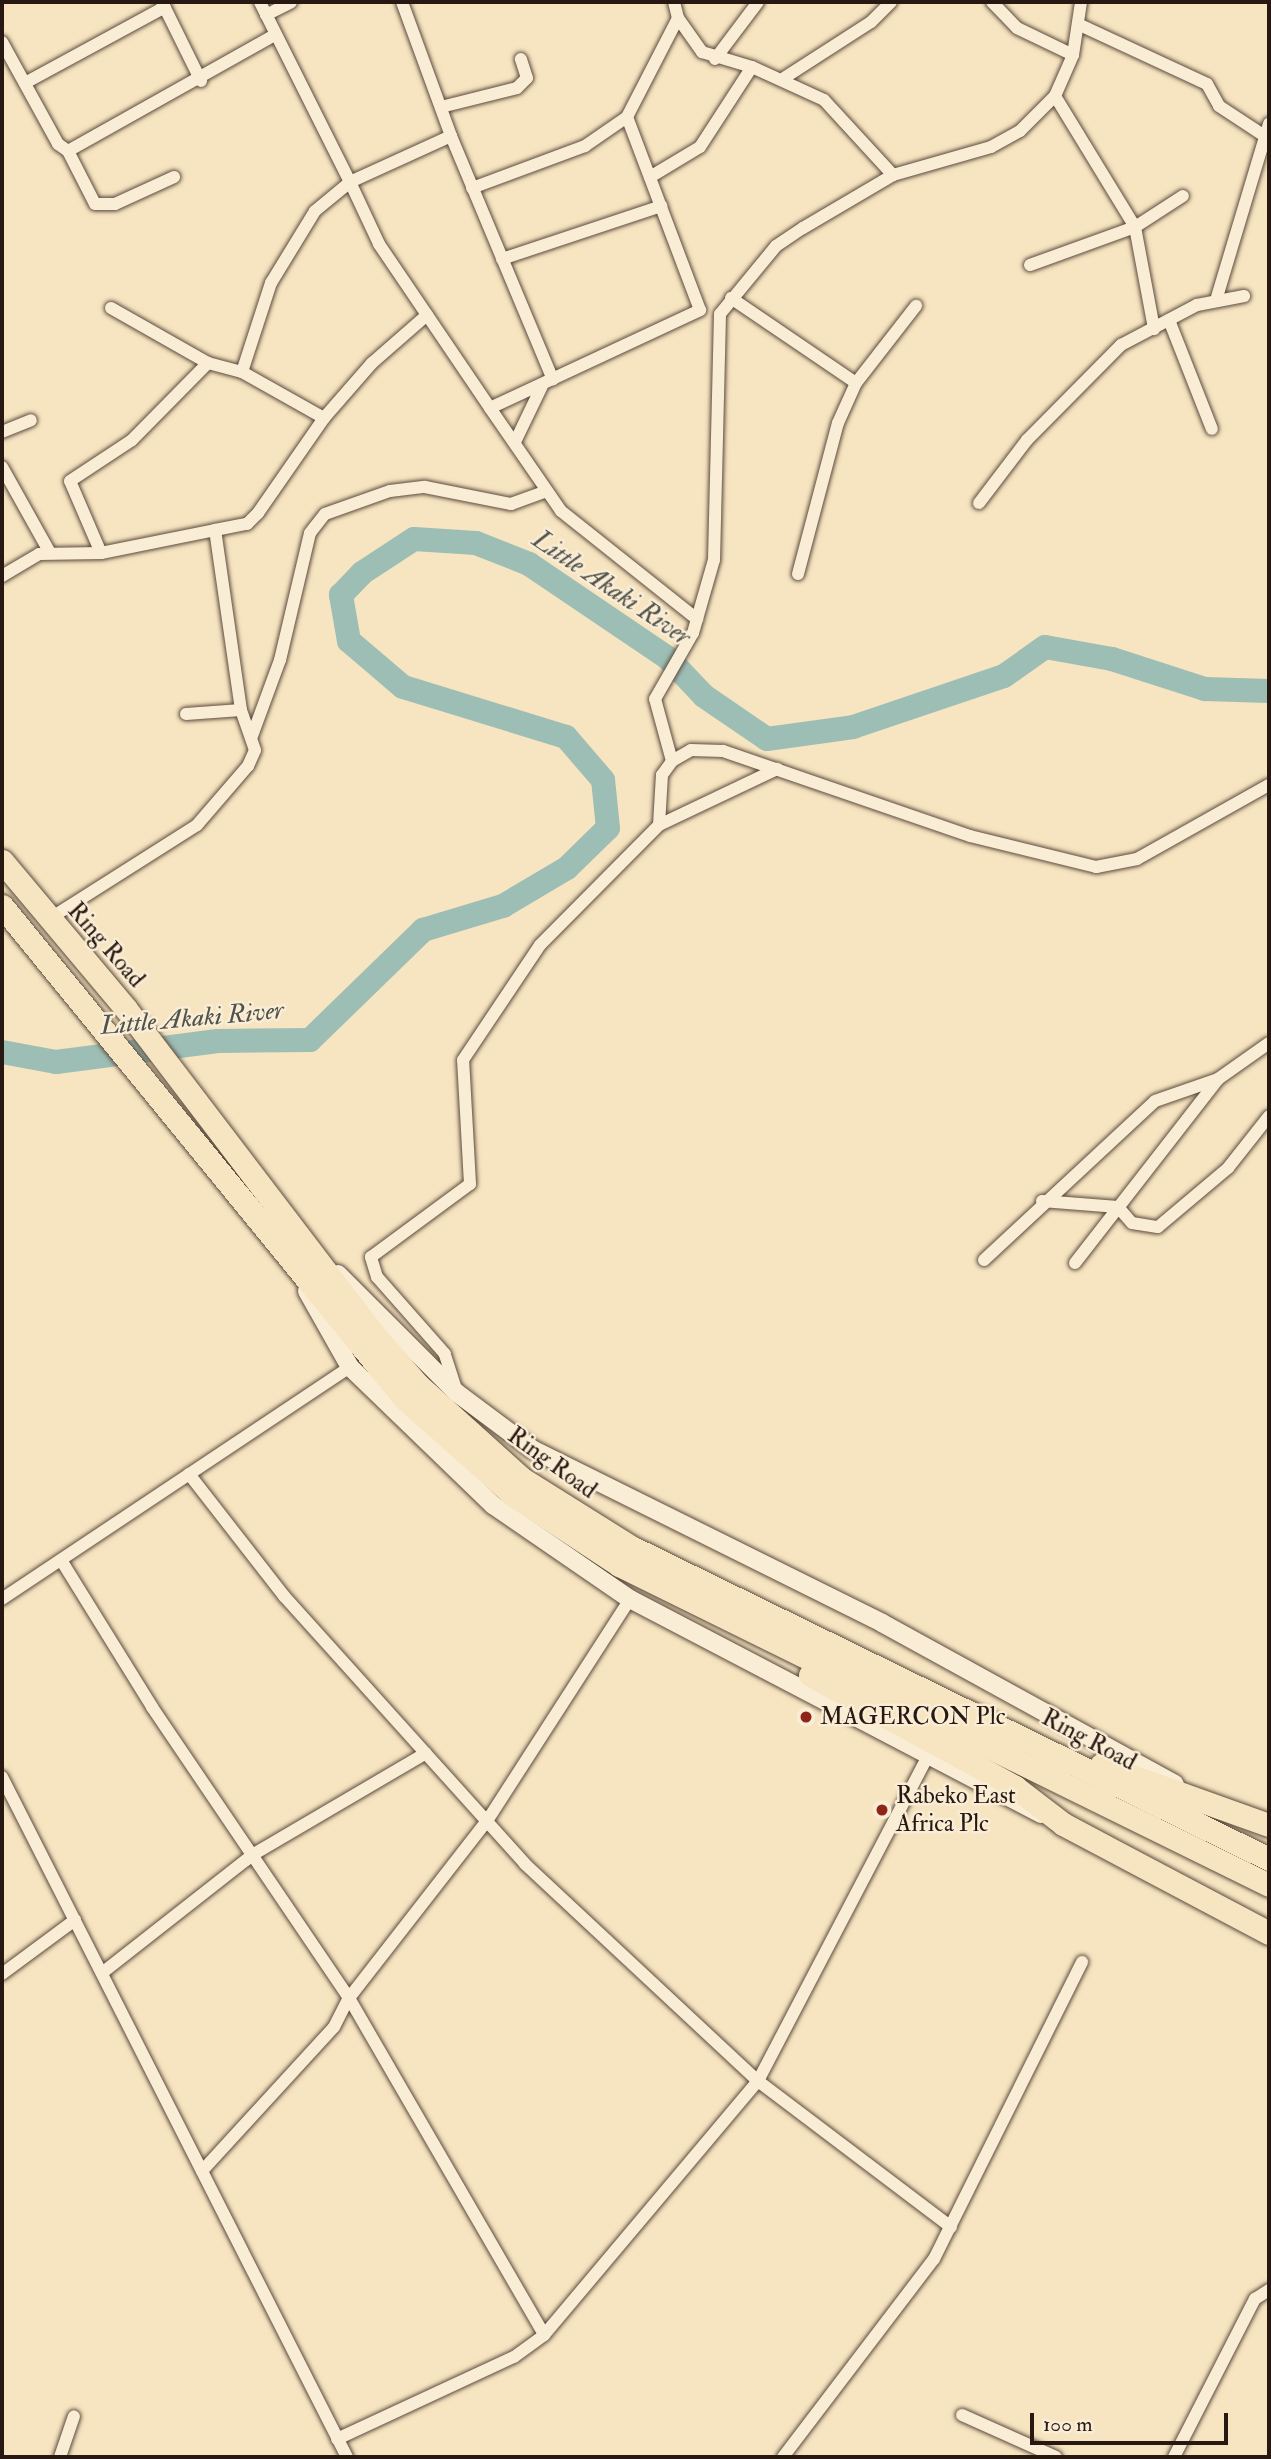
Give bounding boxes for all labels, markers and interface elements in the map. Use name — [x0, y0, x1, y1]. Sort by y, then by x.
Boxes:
water label: Little Akaki River — [526, 525, 696, 653]
street label: Ring Road — [61, 897, 151, 993]
water label: Little Akaki River — [99, 995, 285, 1043]
street label: Ring Road — [502, 1421, 602, 1505]
place label: MAGERCON Plc — [820, 1703, 1005, 1731]
street label: Ring Road — [1037, 1703, 1141, 1777]
marker: MAGERCON Plc — [798, 1709, 814, 1725]
place label: Rabeko East Africa Plc — [896, 1782, 1016, 1838]
marker: Rabeko East Africa Plc — [874, 1802, 890, 1818]
scale bar — [1033, 2400, 1231, 2444]
text: 100 m — [1043, 2411, 1093, 2438]

